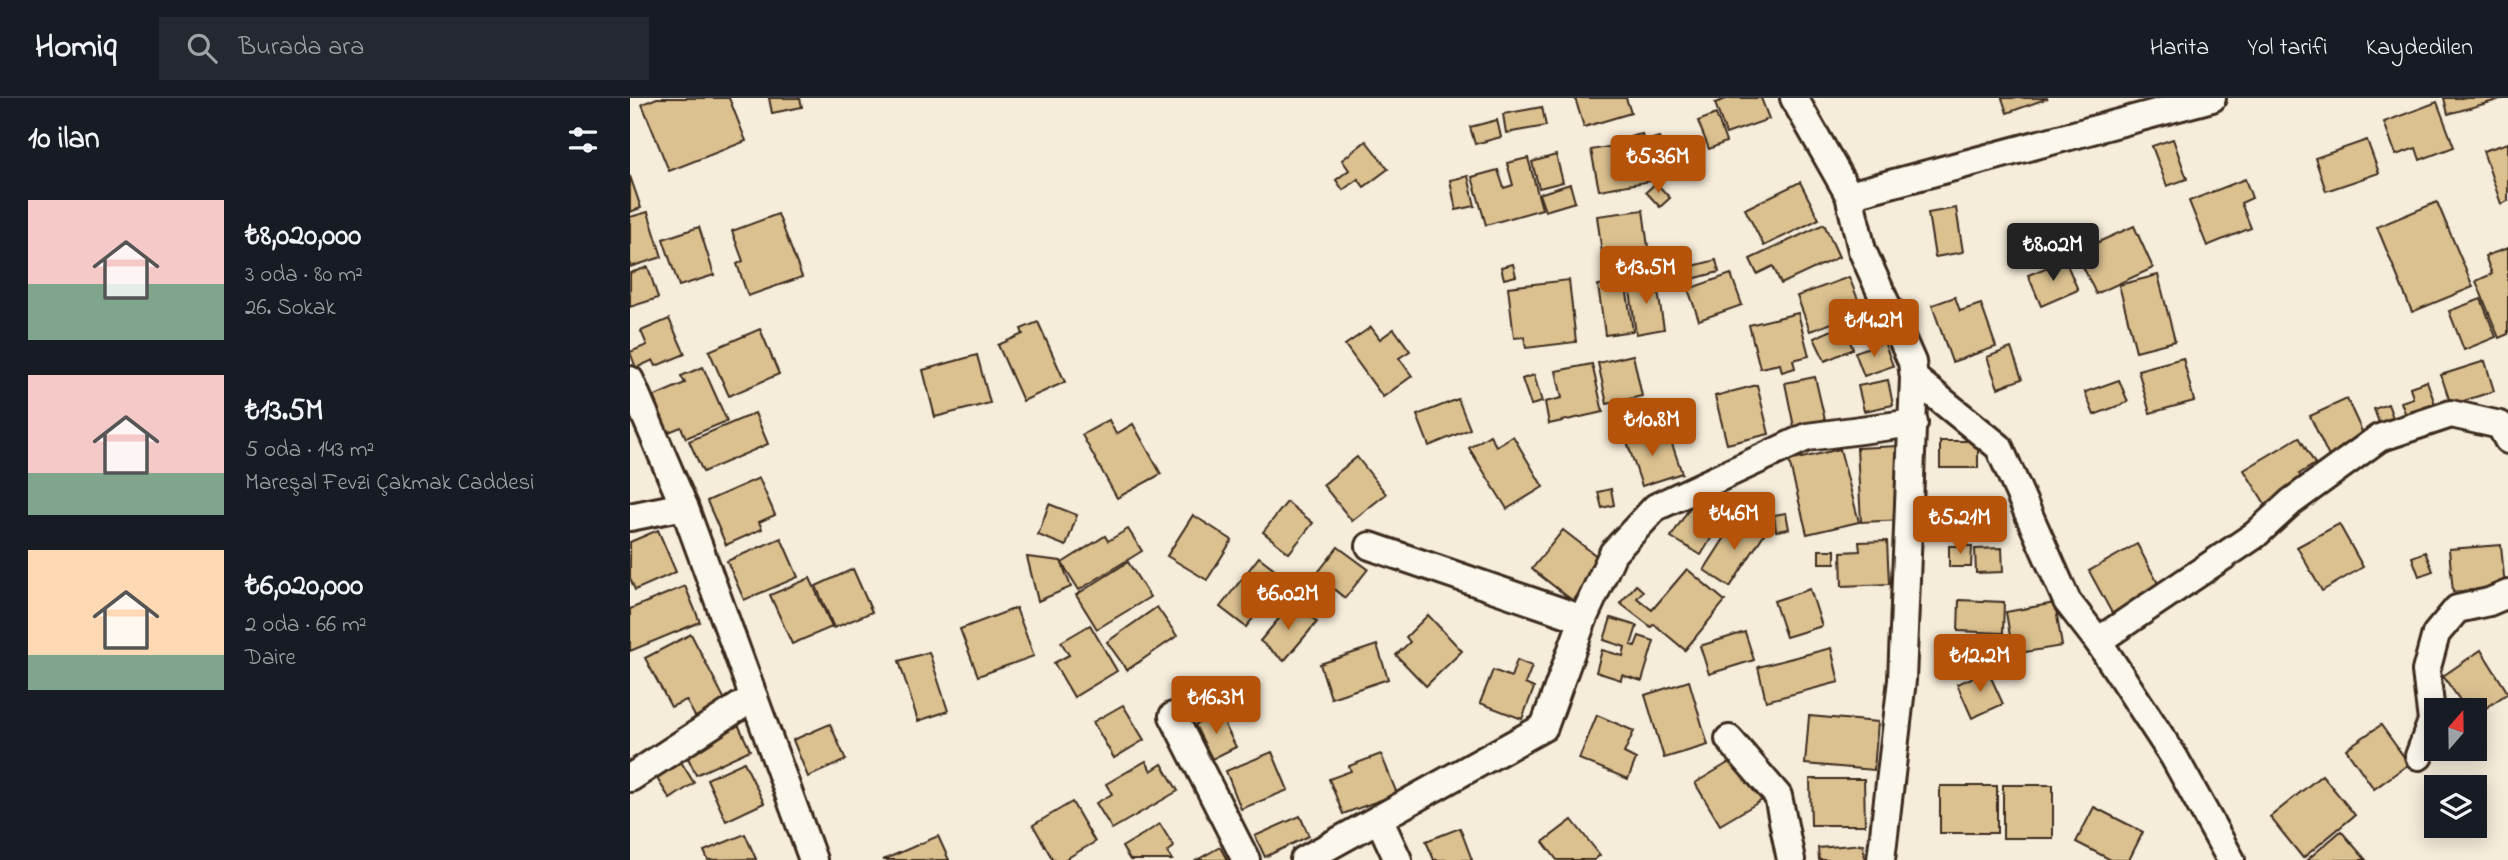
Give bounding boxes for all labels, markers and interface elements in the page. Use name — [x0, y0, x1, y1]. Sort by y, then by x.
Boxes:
search box — [159, 17, 649, 80]
text: Homiq — [35, 24, 117, 72]
icon: search — [183, 29, 221, 67]
text: Burada ara — [239, 29, 364, 67]
text: Harita — [2150, 31, 2209, 66]
text: Yol tarifi — [2247, 31, 2328, 66]
text: Kaydedilen — [2366, 31, 2473, 66]
text: 10 ilan — [28, 118, 99, 162]
icon: filters — [564, 121, 602, 159]
pin: ₺5.36M — [1601, 136, 1715, 195]
text: ₺5.36M — [1627, 141, 1689, 174]
text: ₺8,020,000 — [245, 215, 361, 259]
pin: ₺8.02M — [1996, 223, 2110, 283]
icon: home — [84, 228, 168, 312]
text: ₺8.02M — [2023, 229, 2083, 262]
pin: ₺13.5M — [1589, 246, 1703, 306]
text: ₺13.5M — [1616, 252, 1676, 285]
text: 3 oda · 80 m² — [245, 259, 363, 292]
text: 26. Sokak — [245, 292, 336, 325]
pin: ₺14.2M — [1817, 300, 1931, 359]
text: ₺14.2M — [1845, 305, 1903, 338]
text: ₺13.5M — [245, 390, 323, 434]
pin: ₺10.8M — [1595, 398, 1709, 458]
icon: home — [84, 403, 168, 487]
text: ₺10.8M — [1624, 404, 1680, 437]
text: 5 oda · 143 m² — [245, 434, 374, 467]
text: Mareşal Fevzi Çakmak Caddesi — [245, 467, 534, 500]
pin: ₺4.6M — [1685, 492, 1783, 552]
pin: ₺5.21M — [1903, 496, 2017, 556]
text: ₺4.6M — [1709, 498, 1759, 531]
text: ₺5.21M — [1929, 502, 1991, 535]
text: ₺6,020,000 — [245, 565, 363, 609]
pin: ₺6.02M — [1231, 573, 1345, 632]
icon: home — [84, 578, 168, 662]
text: ₺6.02M — [1257, 578, 1319, 611]
text: 2 oda · 66 m² — [245, 609, 367, 642]
pin: ₺12.2M — [1923, 634, 2037, 694]
text: ₺12.2M — [1950, 640, 2010, 673]
text: Daire — [245, 642, 296, 675]
pin: ₺16.3M — [1159, 676, 1273, 736]
text: ₺16.3M — [1187, 682, 1245, 715]
north arrow — [2424, 698, 2487, 761]
map controls — [2424, 698, 2487, 838]
button: layers — [2424, 775, 2487, 838]

